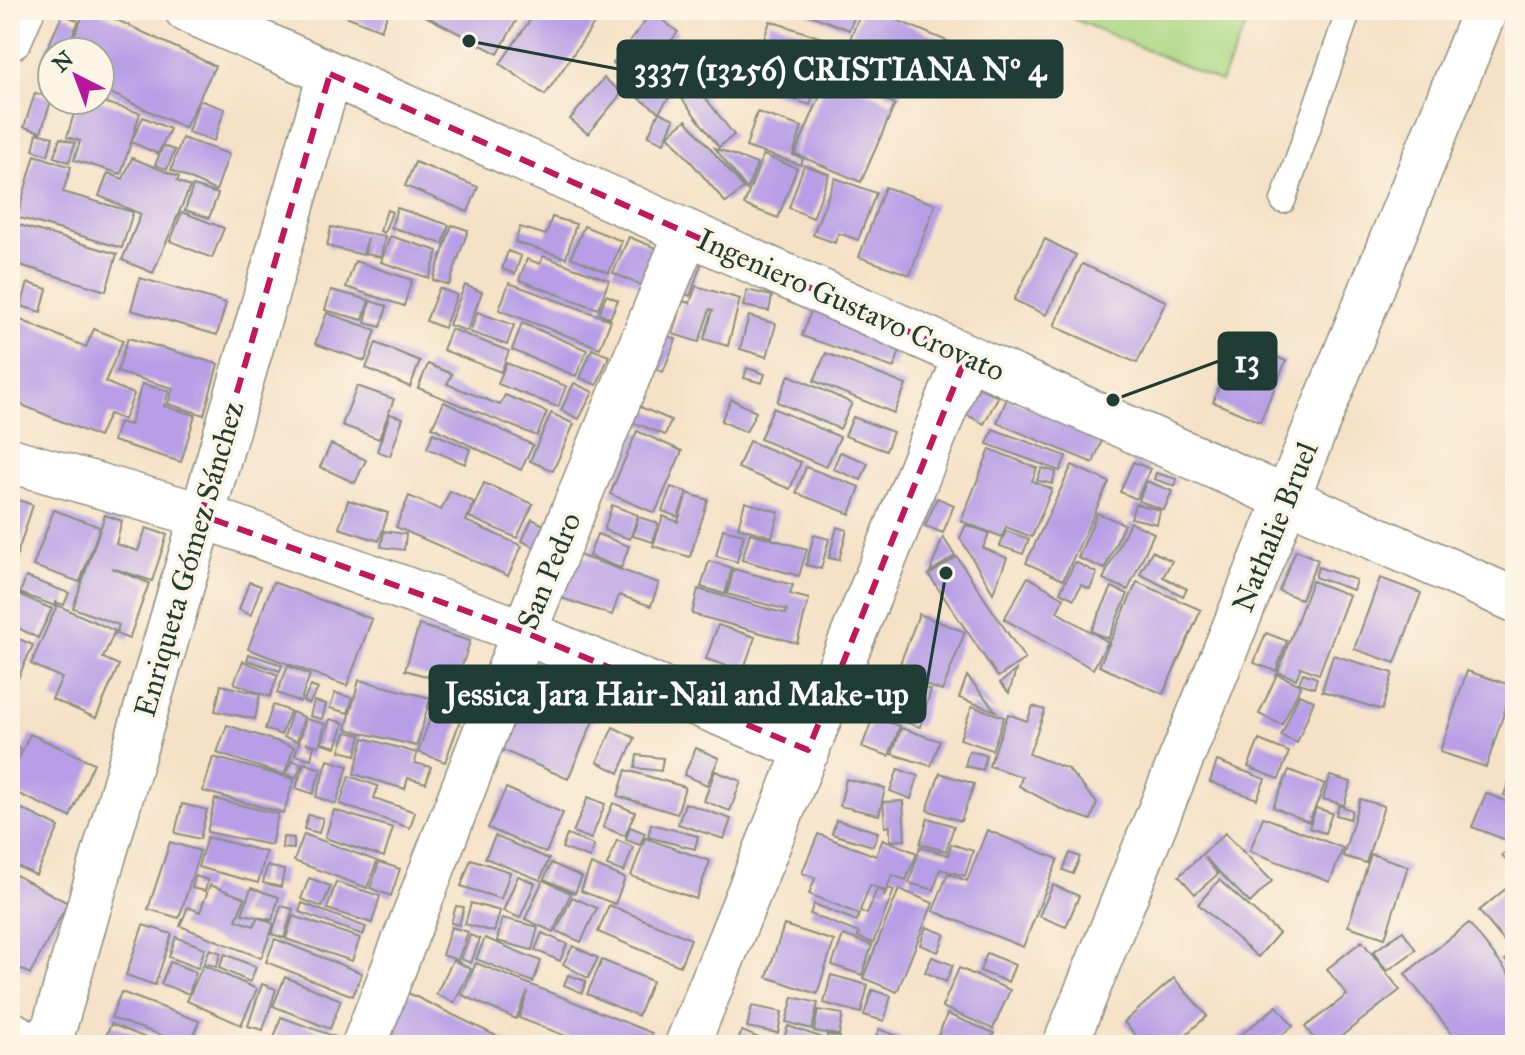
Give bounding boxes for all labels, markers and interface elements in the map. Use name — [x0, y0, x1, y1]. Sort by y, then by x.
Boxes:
north arrow — [36, 36, 116, 116]
callout: 3337 (13256) CRISTIANA Nº 4 — [618, 41, 1062, 97]
text: N — [47, 45, 79, 78]
text: 3337 (13256) CRISTIANA Nº 4 — [634, 50, 1047, 89]
street label: Ingeniero Gustavo Crovato — [692, 221, 1010, 389]
callout: 13 — [1219, 333, 1276, 389]
text: 13 — [1234, 342, 1260, 381]
street label: Enriqueta Gómez Sánchez — [127, 397, 251, 721]
street label: Nathalie Bruel — [1225, 436, 1326, 617]
street label: San Pedro — [509, 507, 589, 635]
callout: Jessica Jara Hair-Nail and Make-up — [430, 666, 925, 722]
text: Jessica Jara Hair-Nail and Make-up — [441, 675, 909, 714]

